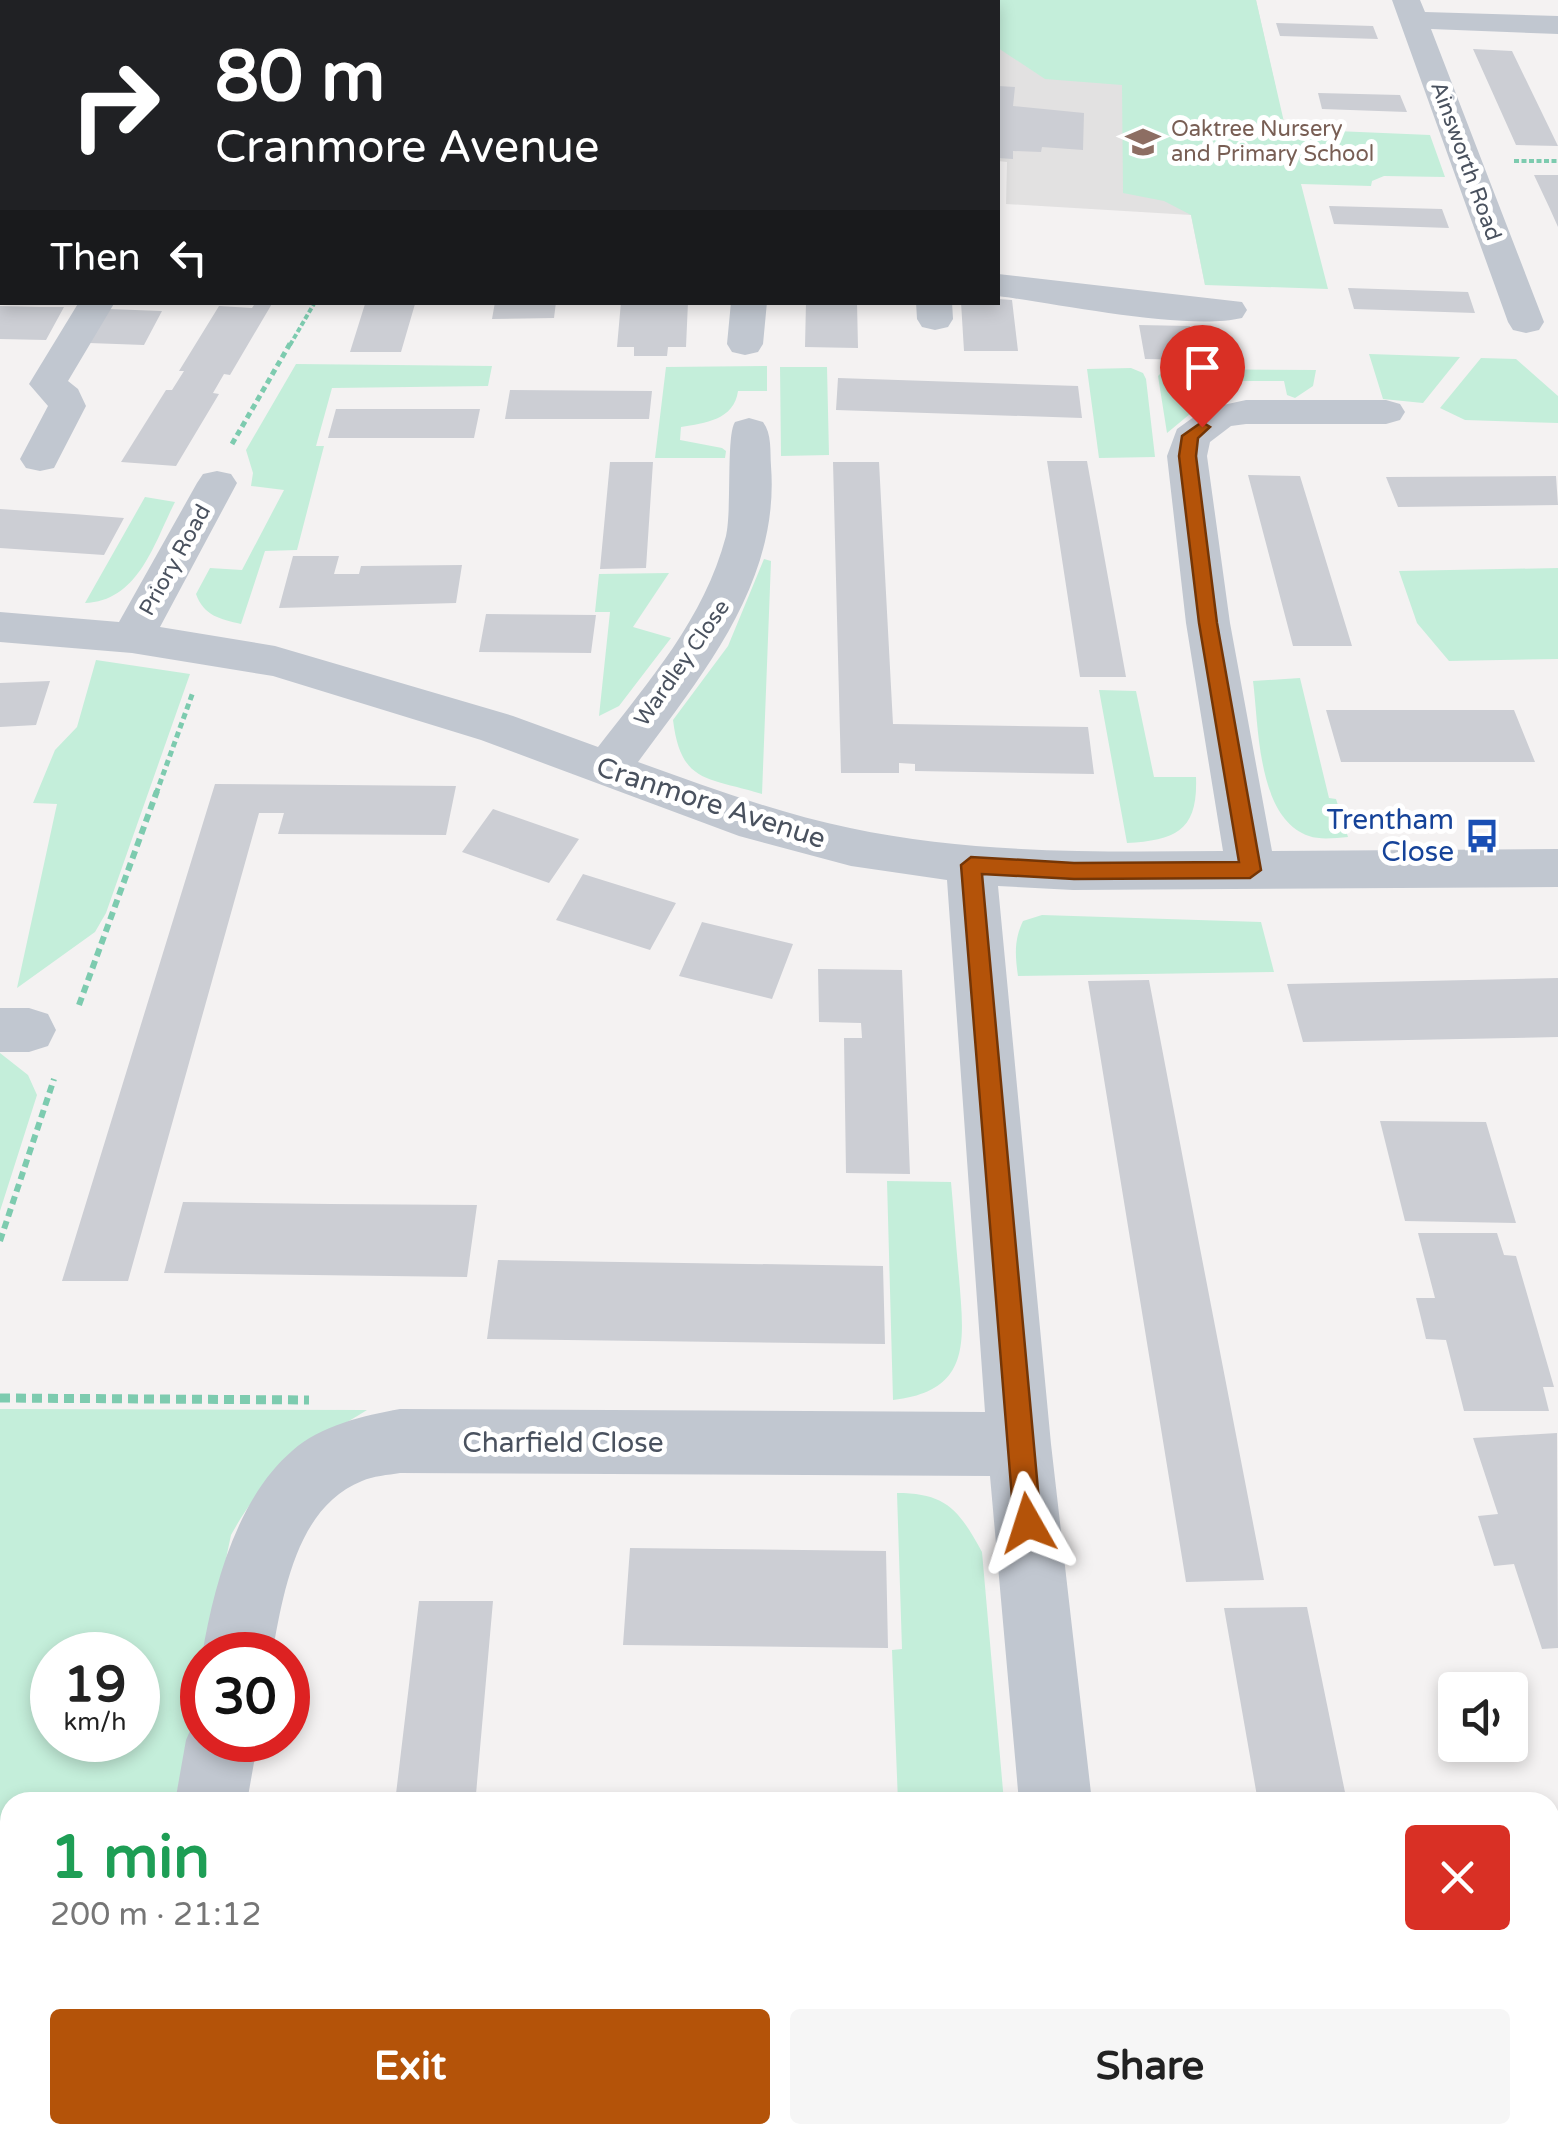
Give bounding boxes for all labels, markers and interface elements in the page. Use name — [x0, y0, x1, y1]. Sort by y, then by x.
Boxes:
text: 80 m — [215, 36, 385, 120]
icon: right — [50, 40, 180, 170]
street label: Ainsworth Road — [1425, 78, 1507, 244]
place label: Oaktree Nursery and Primary School — [1171, 116, 1374, 167]
text: Cranmore Avenue — [215, 121, 599, 175]
school or university icon: Oaktree Nursery and Primary School — [1124, 123, 1162, 161]
icon: left — [161, 230, 216, 285]
text: Then — [50, 235, 141, 281]
pin — [1160, 325, 1245, 428]
icon: arrive — [1175, 340, 1230, 395]
street label: Priory Road — [134, 500, 216, 620]
street label: Wardley Close — [629, 595, 735, 731]
street label: Cranmore Avenue — [592, 750, 830, 856]
place label: Trentham Close — [1327, 803, 1454, 869]
bus stop icon: Trentham Close — [1463, 817, 1501, 855]
street label: Charfield Close — [462, 1426, 664, 1460]
position arrow — [976, 1471, 1080, 1575]
speed limit sign: 30 — [180, 1632, 310, 1762]
text: 19 — [64, 1655, 126, 1715]
map controls — [1438, 1672, 1528, 1762]
button: sound — [1438, 1672, 1528, 1762]
text: km/h — [64, 1707, 126, 1737]
text: 1 min — [50, 1822, 210, 1894]
button: close — [1405, 1825, 1510, 1930]
text: 200 m · 21:12 — [50, 1896, 262, 1934]
button: Exit — [50, 2009, 770, 2124]
button: Share — [790, 2009, 1510, 2124]

